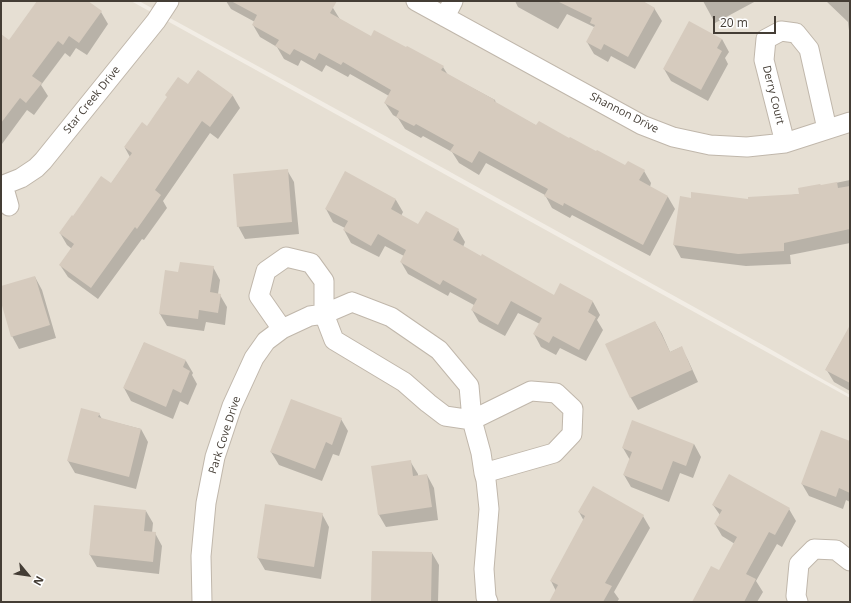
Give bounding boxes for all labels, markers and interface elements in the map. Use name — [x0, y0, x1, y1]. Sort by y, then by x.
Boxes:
scale bar — [715, 8, 778, 34]
text: 20 m — [720, 14, 748, 31]
street label: Star Creek Drive — [61, 64, 123, 136]
street label: Derry Court — [759, 64, 787, 126]
street label: Shannon Drive — [587, 90, 661, 136]
street label: Park Cove Drive — [206, 395, 244, 475]
north arrow — [8, 555, 48, 595]
text: N — [30, 574, 48, 589]

